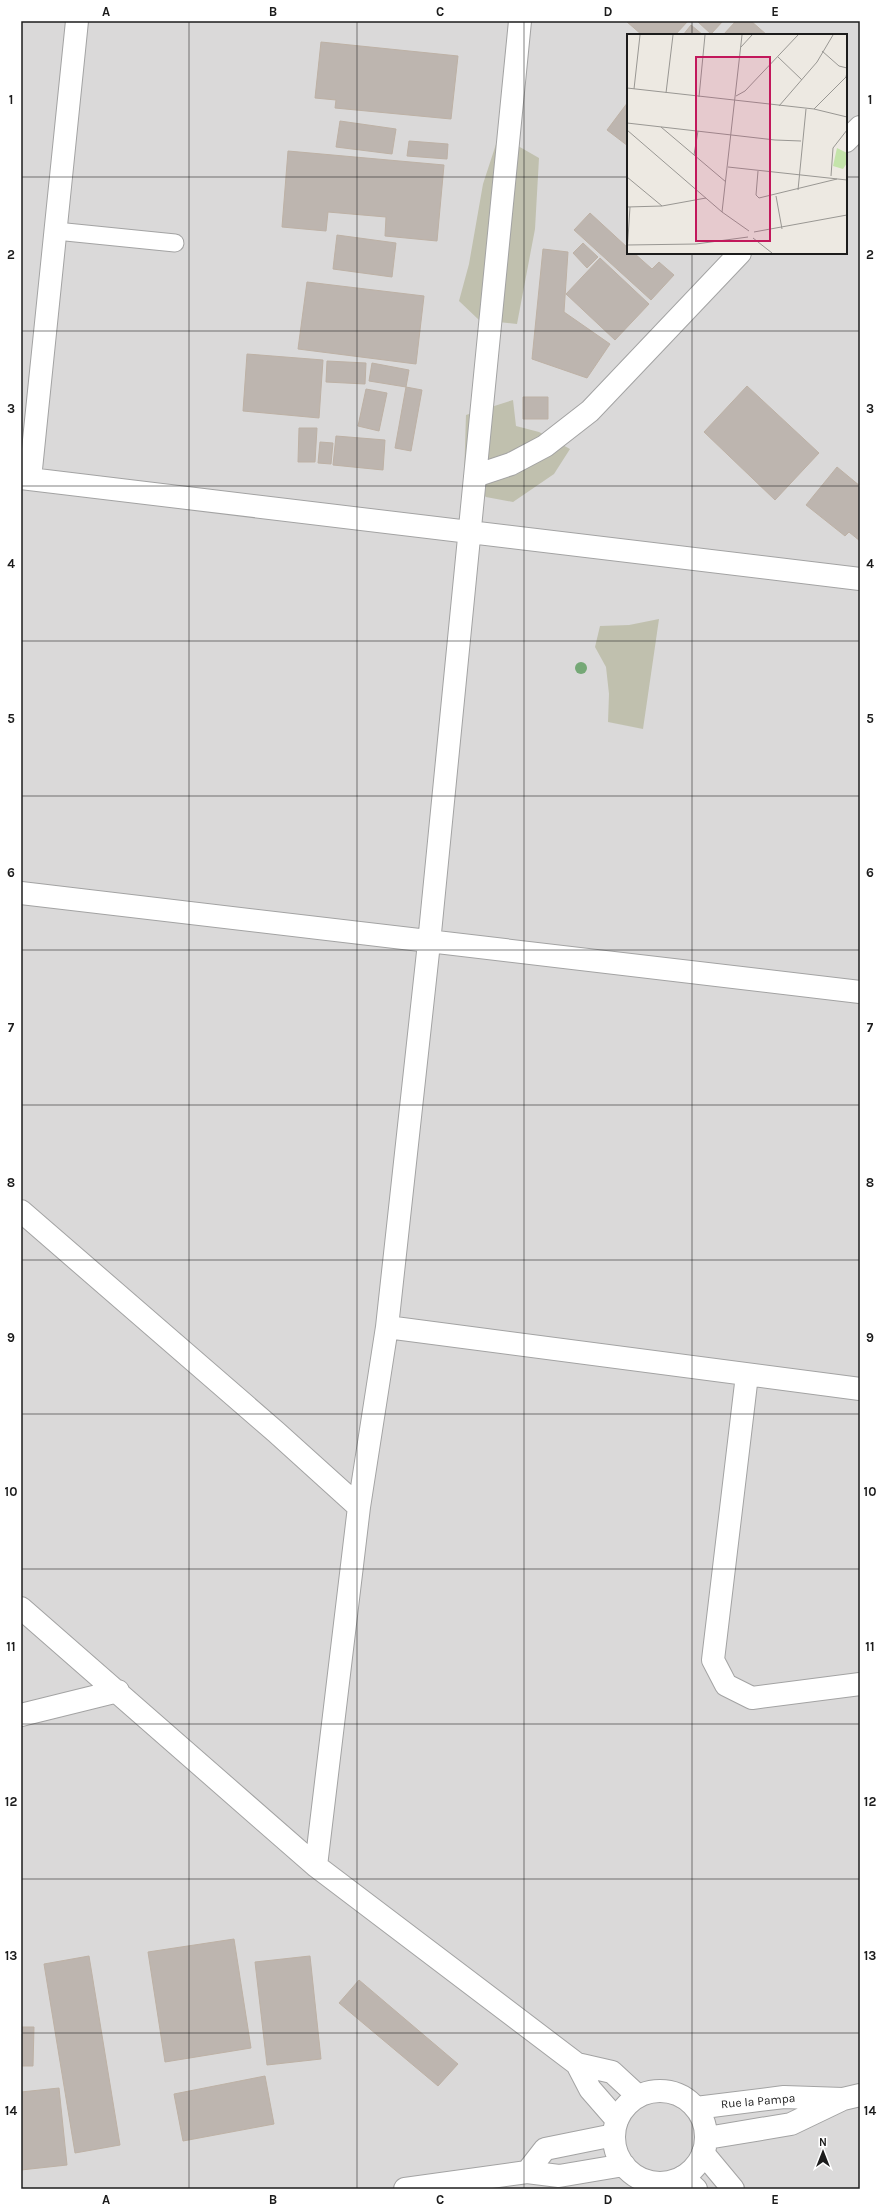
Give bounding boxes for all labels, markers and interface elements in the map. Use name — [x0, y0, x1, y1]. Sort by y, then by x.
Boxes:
text: A — [102, 4, 110, 19]
text: B — [269, 4, 277, 19]
text: C — [436, 4, 444, 19]
text: D — [604, 4, 613, 19]
text: E — [771, 4, 779, 19]
inset map — [627, 34, 847, 254]
text: 1 — [9, 92, 13, 107]
text: 1 — [868, 92, 872, 107]
text: 2 — [7, 247, 15, 262]
text: 2 — [866, 247, 874, 262]
text: 3 — [7, 401, 15, 416]
text: 3 — [866, 401, 874, 416]
text: 4 — [7, 556, 15, 571]
text: 4 — [866, 556, 874, 571]
text: 5 — [7, 711, 15, 726]
text: 5 — [866, 711, 874, 726]
text: 6 — [7, 865, 15, 880]
text: 6 — [866, 865, 874, 880]
text: 7 — [8, 1020, 15, 1035]
text: 7 — [867, 1020, 874, 1035]
text: 8 — [7, 1175, 15, 1190]
text: 8 — [866, 1175, 874, 1190]
text: 9 — [7, 1330, 15, 1345]
text: 9 — [866, 1330, 874, 1345]
text: 10 — [5, 1484, 17, 1499]
text: 10 — [864, 1484, 876, 1499]
text: 11 — [6, 1639, 16, 1654]
text: 11 — [865, 1639, 875, 1654]
text: 12 — [5, 1794, 17, 1809]
text: 12 — [864, 1794, 876, 1809]
text: 13 — [5, 1948, 17, 1963]
text: 13 — [864, 1948, 876, 1963]
street label: Rue la Pampa — [720, 2091, 796, 2111]
text: 14 — [5, 2103, 17, 2118]
text: 14 — [864, 2103, 876, 2118]
north arrow — [803, 2132, 843, 2172]
text: N — [819, 2136, 827, 2149]
text: A — [102, 2192, 110, 2207]
text: B — [269, 2192, 277, 2207]
text: C — [436, 2192, 444, 2207]
text: D — [604, 2192, 613, 2207]
text: E — [771, 2192, 779, 2207]

